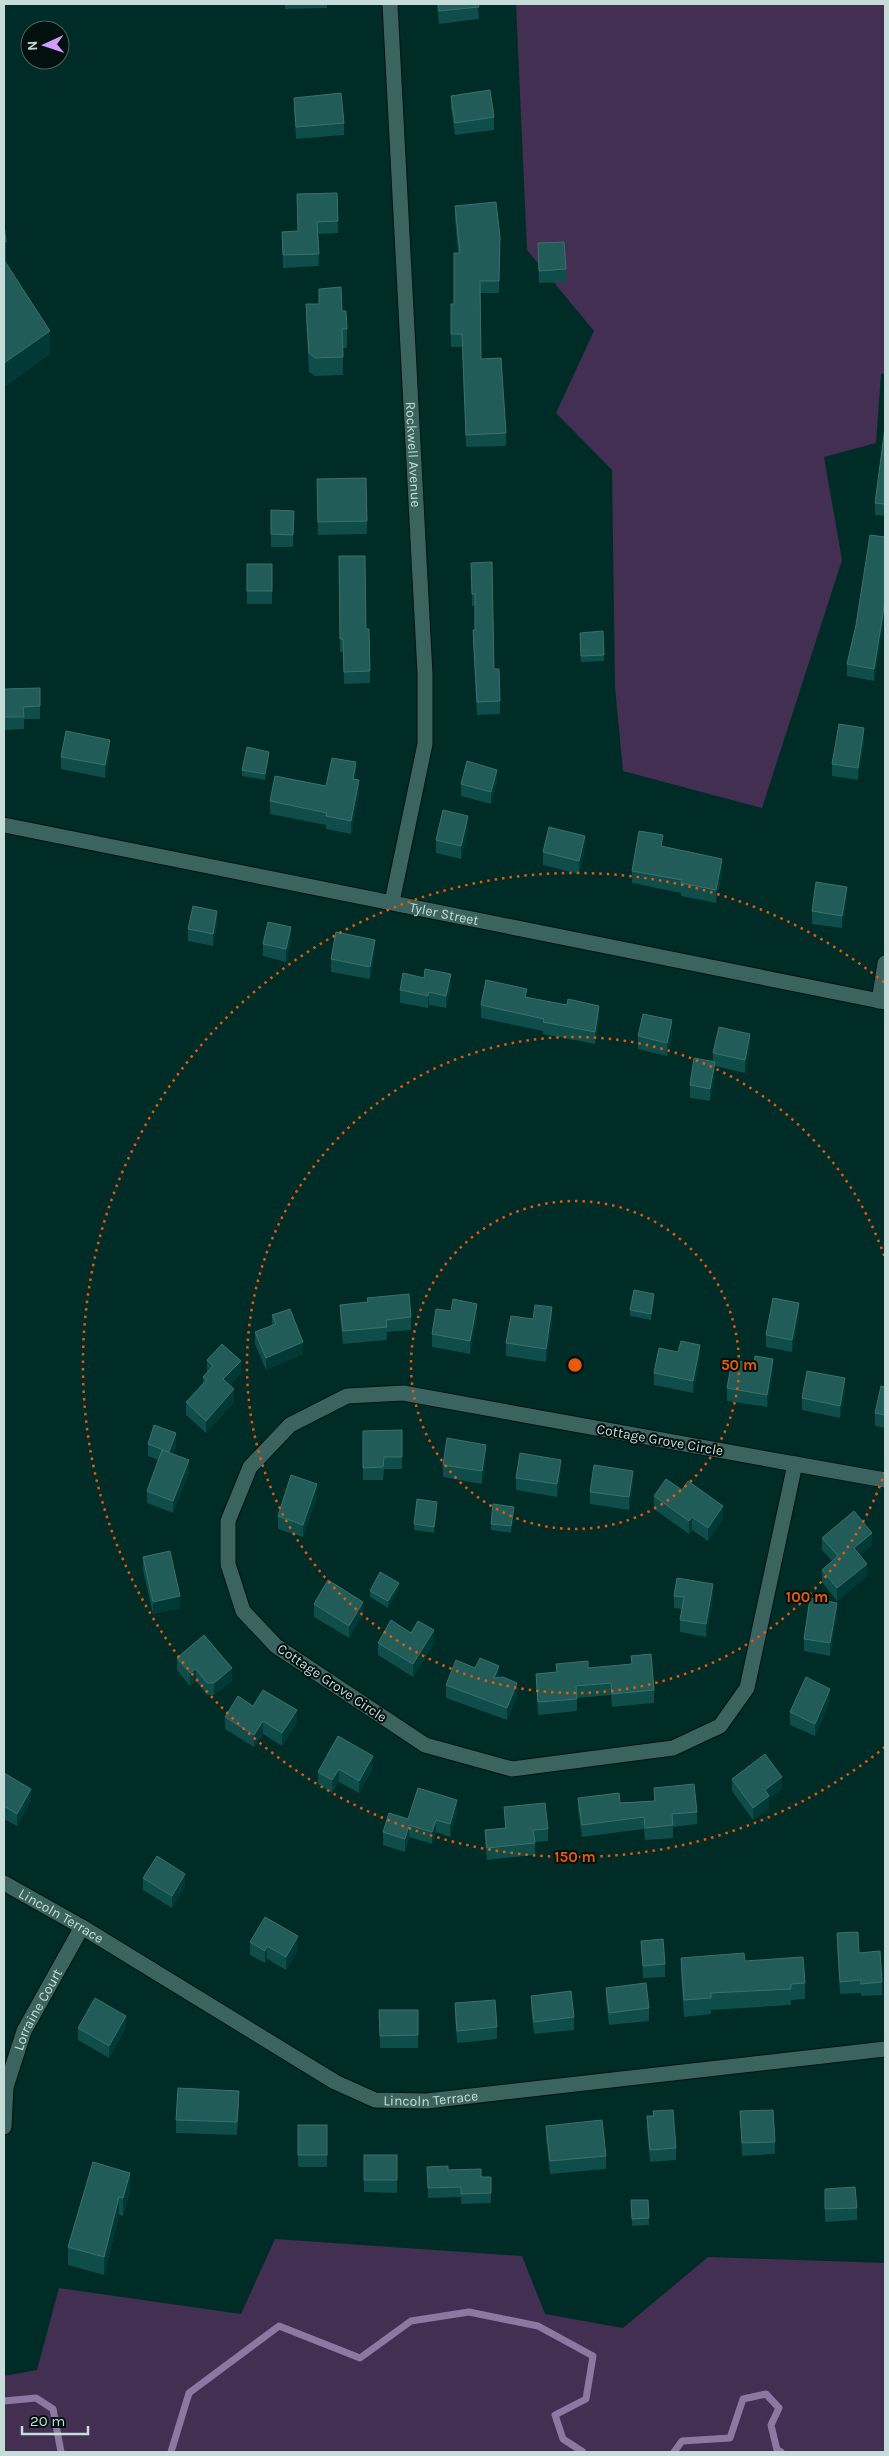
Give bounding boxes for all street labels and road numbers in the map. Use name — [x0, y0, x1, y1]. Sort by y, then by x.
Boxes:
street label: Rockwell Avenue — [402, 401, 425, 508]
street label: Tyler Street — [408, 898, 480, 929]
street label: Cottage Grove Circle — [595, 1420, 725, 1460]
street label: Cottage Grove Circle — [274, 1640, 390, 1726]
street label: Lincoln Terrace — [16, 1885, 107, 1947]
street label: Lorraine Court — [10, 1965, 66, 2053]
street label: Lincoln Terrace — [383, 2087, 479, 2110]

